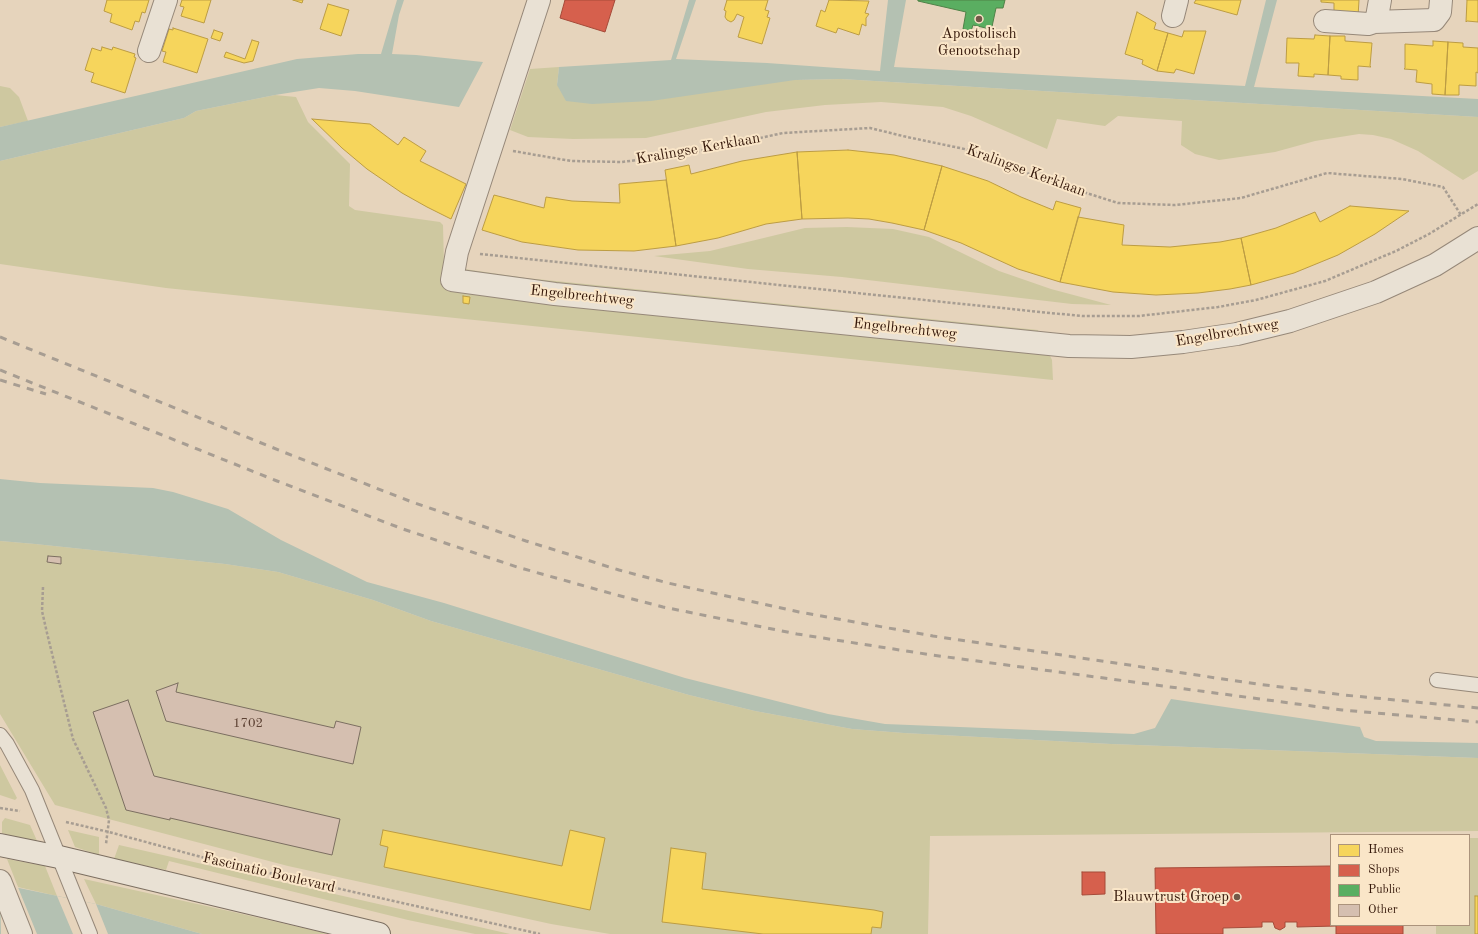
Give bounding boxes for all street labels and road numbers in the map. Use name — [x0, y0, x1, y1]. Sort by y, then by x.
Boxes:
street label: Kralingse Kerklaan — [634, 129, 762, 169]
street label: Kralingse Kerklaan — [964, 141, 1088, 201]
street label: Engelbrechtweg — [529, 282, 635, 310]
street label: Engelbrechtweg — [852, 315, 958, 343]
street label: Engelbrechtweg — [1174, 315, 1280, 351]
street label: Fascinatio Boulevard — [201, 849, 337, 897]

